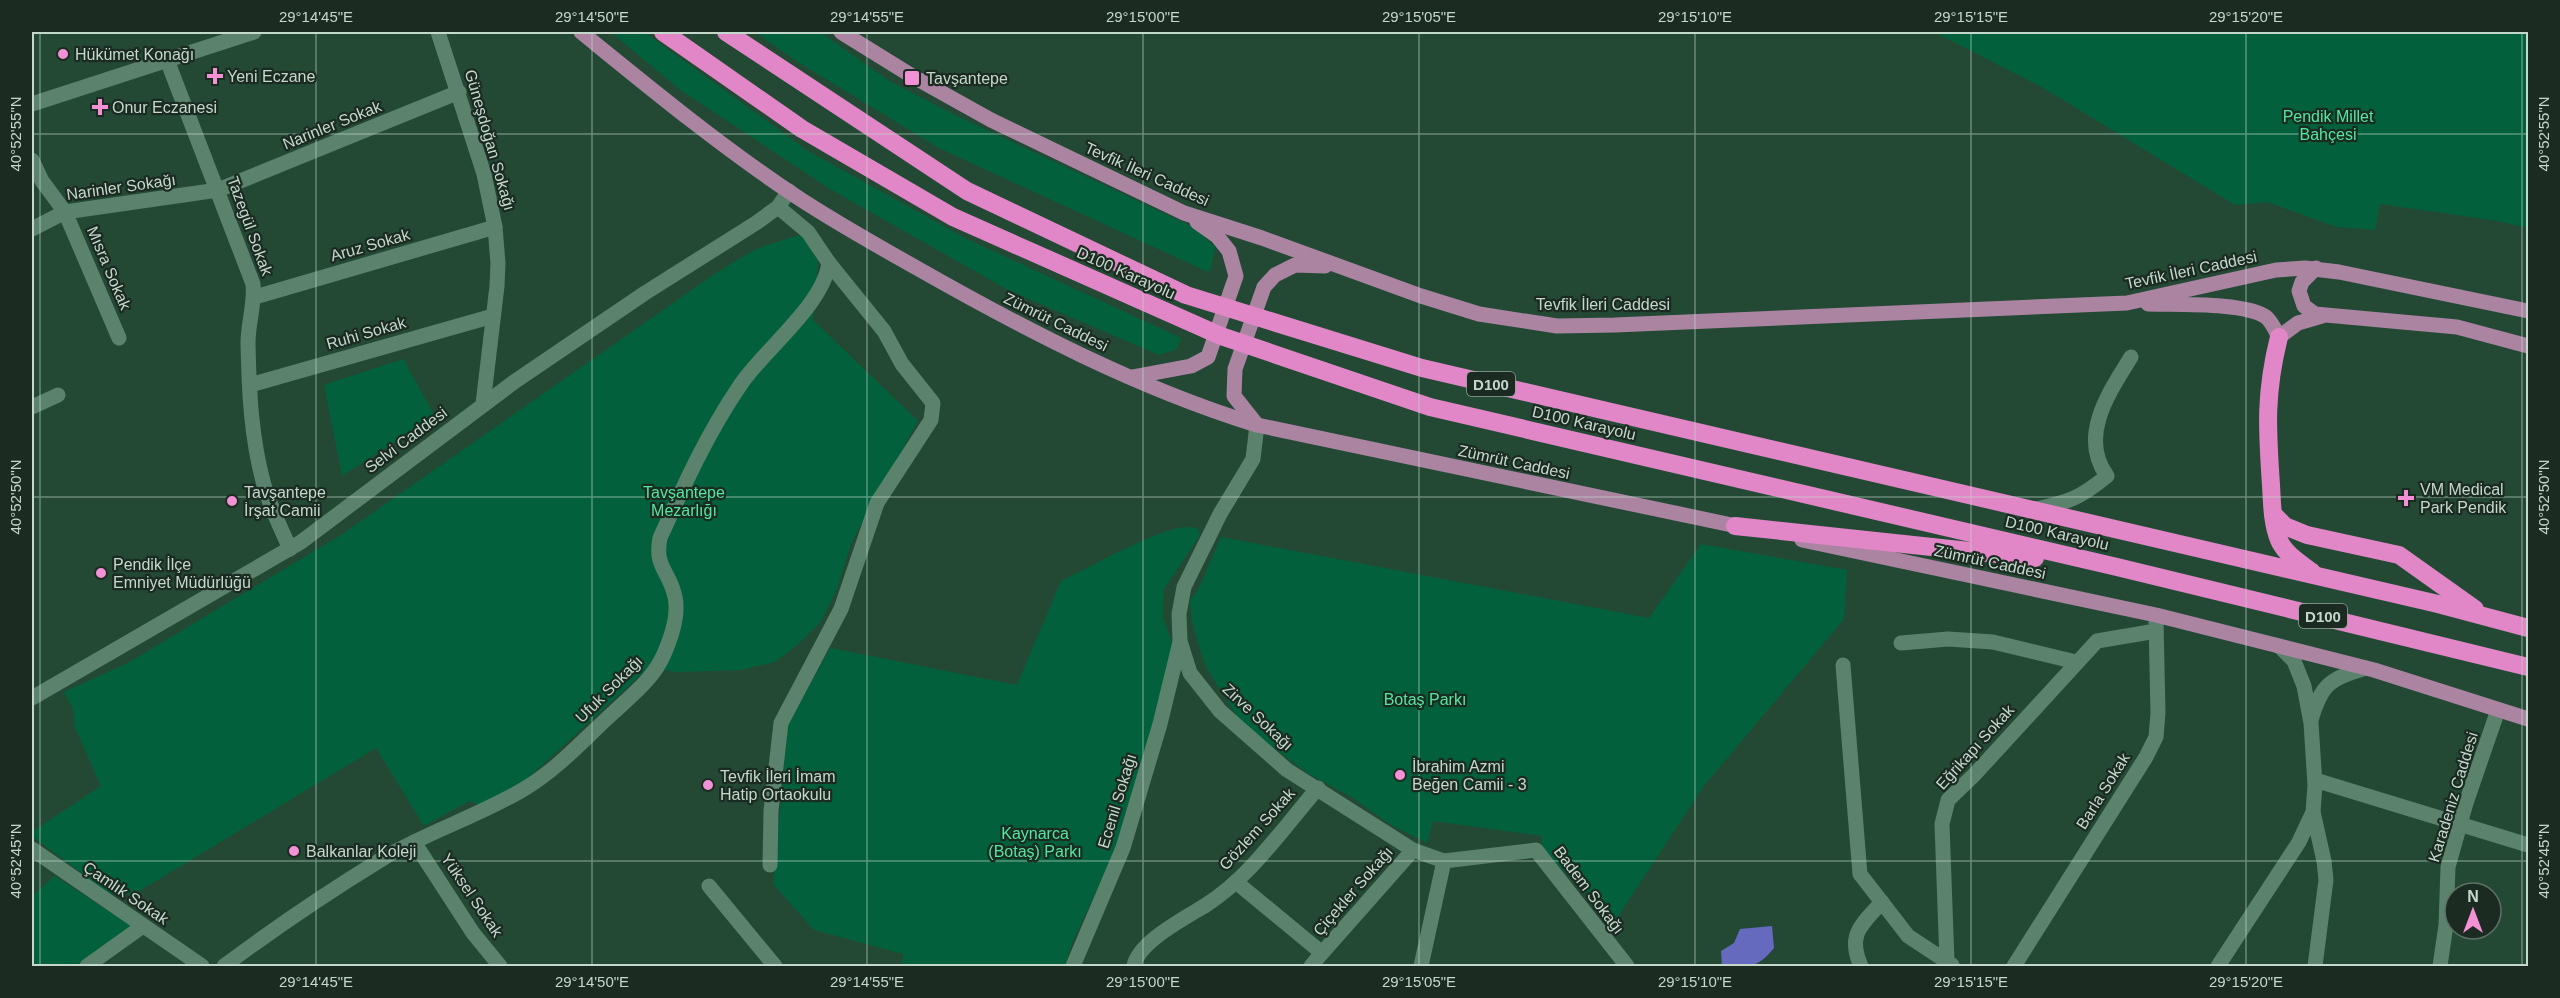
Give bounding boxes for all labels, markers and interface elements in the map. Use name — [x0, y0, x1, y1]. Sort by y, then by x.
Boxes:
text: 29°14'45"E — [279, 8, 353, 25]
text: 29°14'50"E — [555, 8, 629, 25]
text: 29°14'55"E — [830, 8, 904, 25]
text: 29°15'00"E — [1106, 8, 1180, 25]
text: 29°15'05"E — [1382, 8, 1456, 25]
text: 29°15'10"E — [1658, 8, 1732, 25]
text: 29°15'15"E — [1934, 8, 2008, 25]
text: 29°15'20"E — [2209, 8, 2283, 25]
place label: Hükümet Konağı — [75, 46, 194, 63]
marker: Hükümet Konağı — [56, 47, 70, 61]
place label: Yeni Eczane — [227, 68, 315, 85]
street label: Güneşdoğan Sokağı — [462, 68, 518, 212]
marker: Yeni Eczane — [208, 69, 222, 83]
marker: Tavşantepe — [903, 69, 921, 87]
place label: Tavşantepe — [926, 70, 1008, 87]
text: 40°52'55"N — [7, 96, 24, 172]
text: 40°52'55"N — [2535, 96, 2552, 172]
street label: Narinler Sokak — [280, 97, 385, 153]
place label: Onur Eczanesi — [112, 99, 217, 116]
marker: Onur Eczanesi — [93, 100, 107, 114]
park label: Pendik Millet Bahçesi — [2283, 108, 2374, 143]
street label: Tevfik İleri Caddesi — [1082, 138, 1212, 209]
street label: Narinler Sokağı — [65, 171, 177, 203]
street label: Tazegül Sokak — [224, 174, 276, 279]
street label: Mısra Sokak — [84, 224, 135, 313]
street label: Aruz Sokak — [328, 225, 413, 264]
street label: D100 Karayolu — [1074, 244, 1178, 302]
street label: Tevfik İleri Caddesi — [2123, 247, 2258, 292]
street label: Zümrüt Caddesi — [1001, 289, 1111, 355]
street label: Tevfik İleri Caddesi — [1536, 295, 1670, 313]
street label: Ruhi Sokak — [324, 313, 409, 352]
road number: D100 — [1467, 372, 1515, 396]
street label: D100 Karayolu — [1531, 403, 1637, 443]
street label: Selvi Caddesi — [362, 404, 450, 476]
street label: Zümrüt Caddesi — [1457, 442, 1571, 482]
text: 40°52'50"N — [7, 459, 24, 535]
text: 40°52'50"N — [2535, 459, 2552, 535]
place label: VM Medical Park Pendik — [2420, 481, 2507, 516]
place label: Tavşantepe İrşat Camii — [244, 484, 326, 519]
park label: Tavşantepe Mezarlığı — [643, 484, 725, 519]
marker: VM Medical Park Pendik — [2397, 489, 2415, 507]
marker: Tavşantepe İrşat Camii — [225, 494, 239, 508]
street label: D100 Karayolu — [2004, 513, 2110, 553]
street label: Zümrüt Caddesi — [1933, 542, 2047, 582]
place label: Pendik İlçe Emniyet Müdürlüğü — [113, 555, 251, 591]
marker: Pendik İlçe Emniyet Müdürlüğü — [94, 566, 108, 580]
road number: D100 — [2299, 604, 2347, 628]
street label: Ufuk Sokağı — [572, 652, 646, 726]
street label: Zirve Sokağı — [1219, 680, 1297, 754]
park label: Botaş Parkı — [1384, 691, 1466, 708]
street label: Eğrikapı Sokak — [1933, 701, 2018, 793]
street label: Karadeniz Caddesi — [2425, 730, 2481, 864]
street label: Barla Sokak — [2073, 749, 2134, 832]
street label: Ecenil Sokağı — [1095, 752, 1139, 850]
place label: İbrahim Azmi Beğen Camii - 3 — [1412, 757, 1527, 793]
place label: Tevfik İleri İmam Hatip Ortaokulu — [720, 767, 836, 803]
marker: İbrahim Azmi Beğen Camii - 3 — [1393, 768, 1407, 782]
marker: Tevfik İleri İmam Hatip Ortaokulu — [701, 778, 715, 792]
street label: Gözlem Sokak — [1216, 784, 1299, 873]
text: 40°52'45"N — [7, 823, 24, 899]
text: 40°52'45"N — [2535, 823, 2552, 899]
park label: Kaynarca (Botaş) Parkı — [988, 825, 1082, 860]
place label: Balkanlar Koleji — [306, 843, 416, 860]
street label: Çiçekler Sokağı — [1310, 843, 1396, 939]
street label: Badem Sokağı — [1551, 843, 1627, 937]
marker: Balkanlar Koleji — [287, 844, 301, 858]
street label: Yüksel Sokak — [438, 850, 507, 941]
street label: Çamlık Sokak — [80, 858, 172, 928]
north arrow — [2443, 881, 2503, 941]
text: N — [2467, 888, 2479, 905]
text: 29°14'45"E — [279, 973, 353, 990]
text: 29°14'50"E — [555, 973, 629, 990]
text: 29°14'55"E — [830, 973, 904, 990]
text: 29°15'00"E — [1106, 973, 1180, 990]
text: 29°15'05"E — [1382, 973, 1456, 990]
text: 29°15'10"E — [1658, 973, 1732, 990]
text: 29°15'15"E — [1934, 973, 2008, 990]
text: 29°15'20"E — [2209, 973, 2283, 990]

